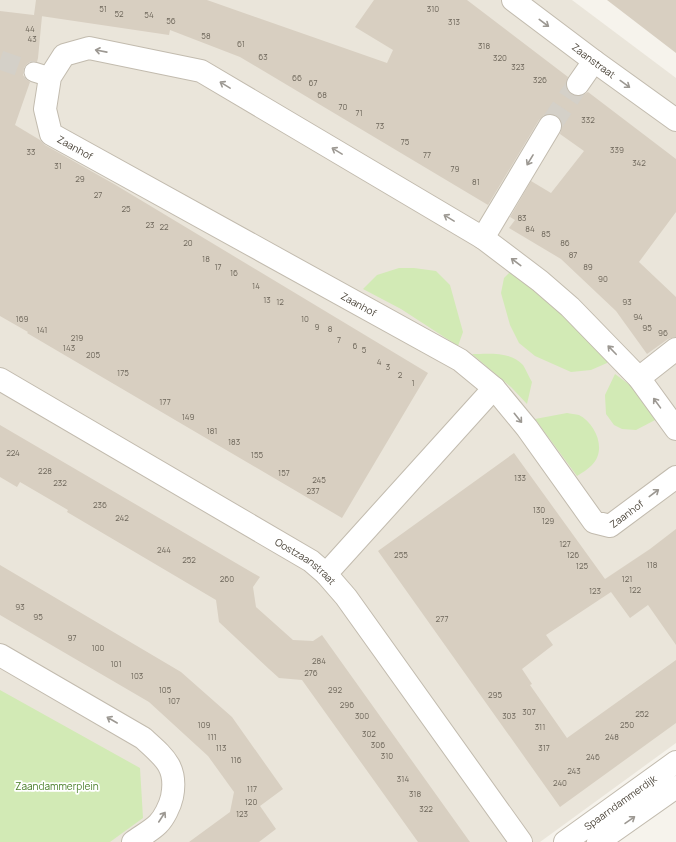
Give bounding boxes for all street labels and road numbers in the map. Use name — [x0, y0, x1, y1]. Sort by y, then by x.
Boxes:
street label: Zaanstraat — [569, 40, 618, 81]
street label: Zaanhof — [55, 132, 96, 163]
street label: Zaanhof — [339, 289, 380, 320]
street label: Zaanhof — [607, 496, 647, 531]
street label: Oostzaanstraat — [273, 535, 339, 588]
street label: Spaarndammerdijk — [581, 771, 660, 833]

